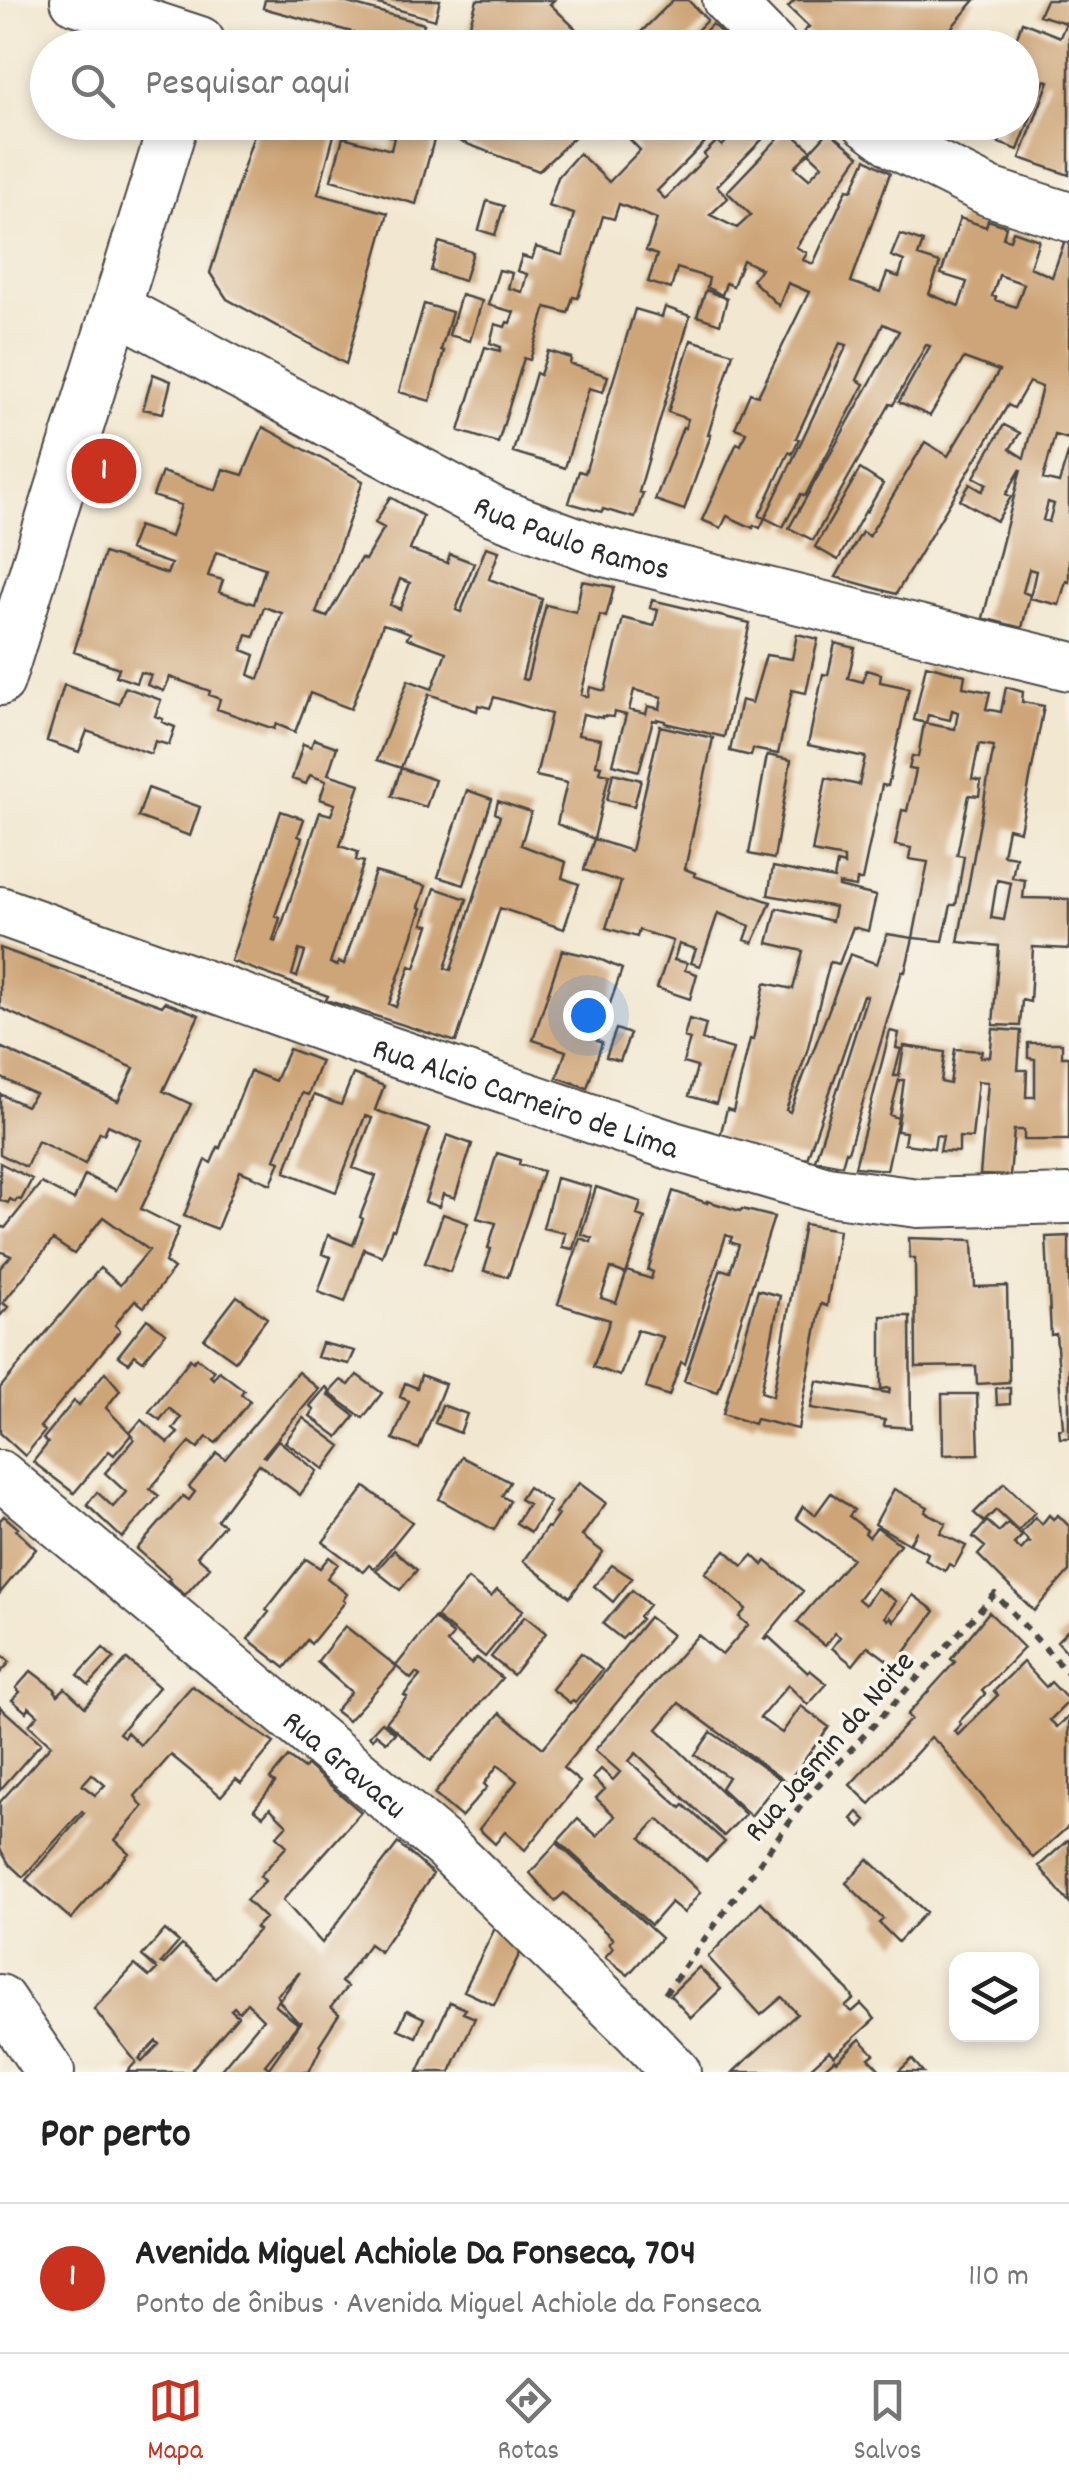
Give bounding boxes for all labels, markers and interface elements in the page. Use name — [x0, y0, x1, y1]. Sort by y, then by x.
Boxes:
search box — [30, 30, 1039, 140]
icon: search — [65, 58, 120, 113]
text: Pesquisar aqui — [145, 58, 350, 113]
pin: 1 — [72, 434, 136, 508]
street label: Rua Paulo Ramos — [463, 486, 674, 595]
your location — [563, 990, 614, 1041]
street label: Rua Alcio Carneiro de Lima — [365, 1029, 685, 1175]
street label: Rua Jasmin da Noite — [735, 1642, 928, 1854]
street label: Rua Gravacu — [270, 1701, 415, 1833]
map controls — [949, 1952, 1039, 2042]
button: layers — [949, 1952, 1039, 2042]
text: Por perto — [40, 2107, 191, 2167]
text: Avenida Miguel Achiole Da Fonseca, 704 — [135, 2228, 696, 2283]
text: 1 — [69, 2255, 76, 2301]
text: 110 m — [968, 2255, 1029, 2301]
text: Ponto de ônibus · Avenida Miguel Achiole da Fonseca — [135, 2283, 761, 2329]
tab: Mapa — [147, 2373, 203, 2473]
tab: Rotas — [498, 2373, 559, 2473]
tab: Salvos — [854, 2373, 922, 2473]

